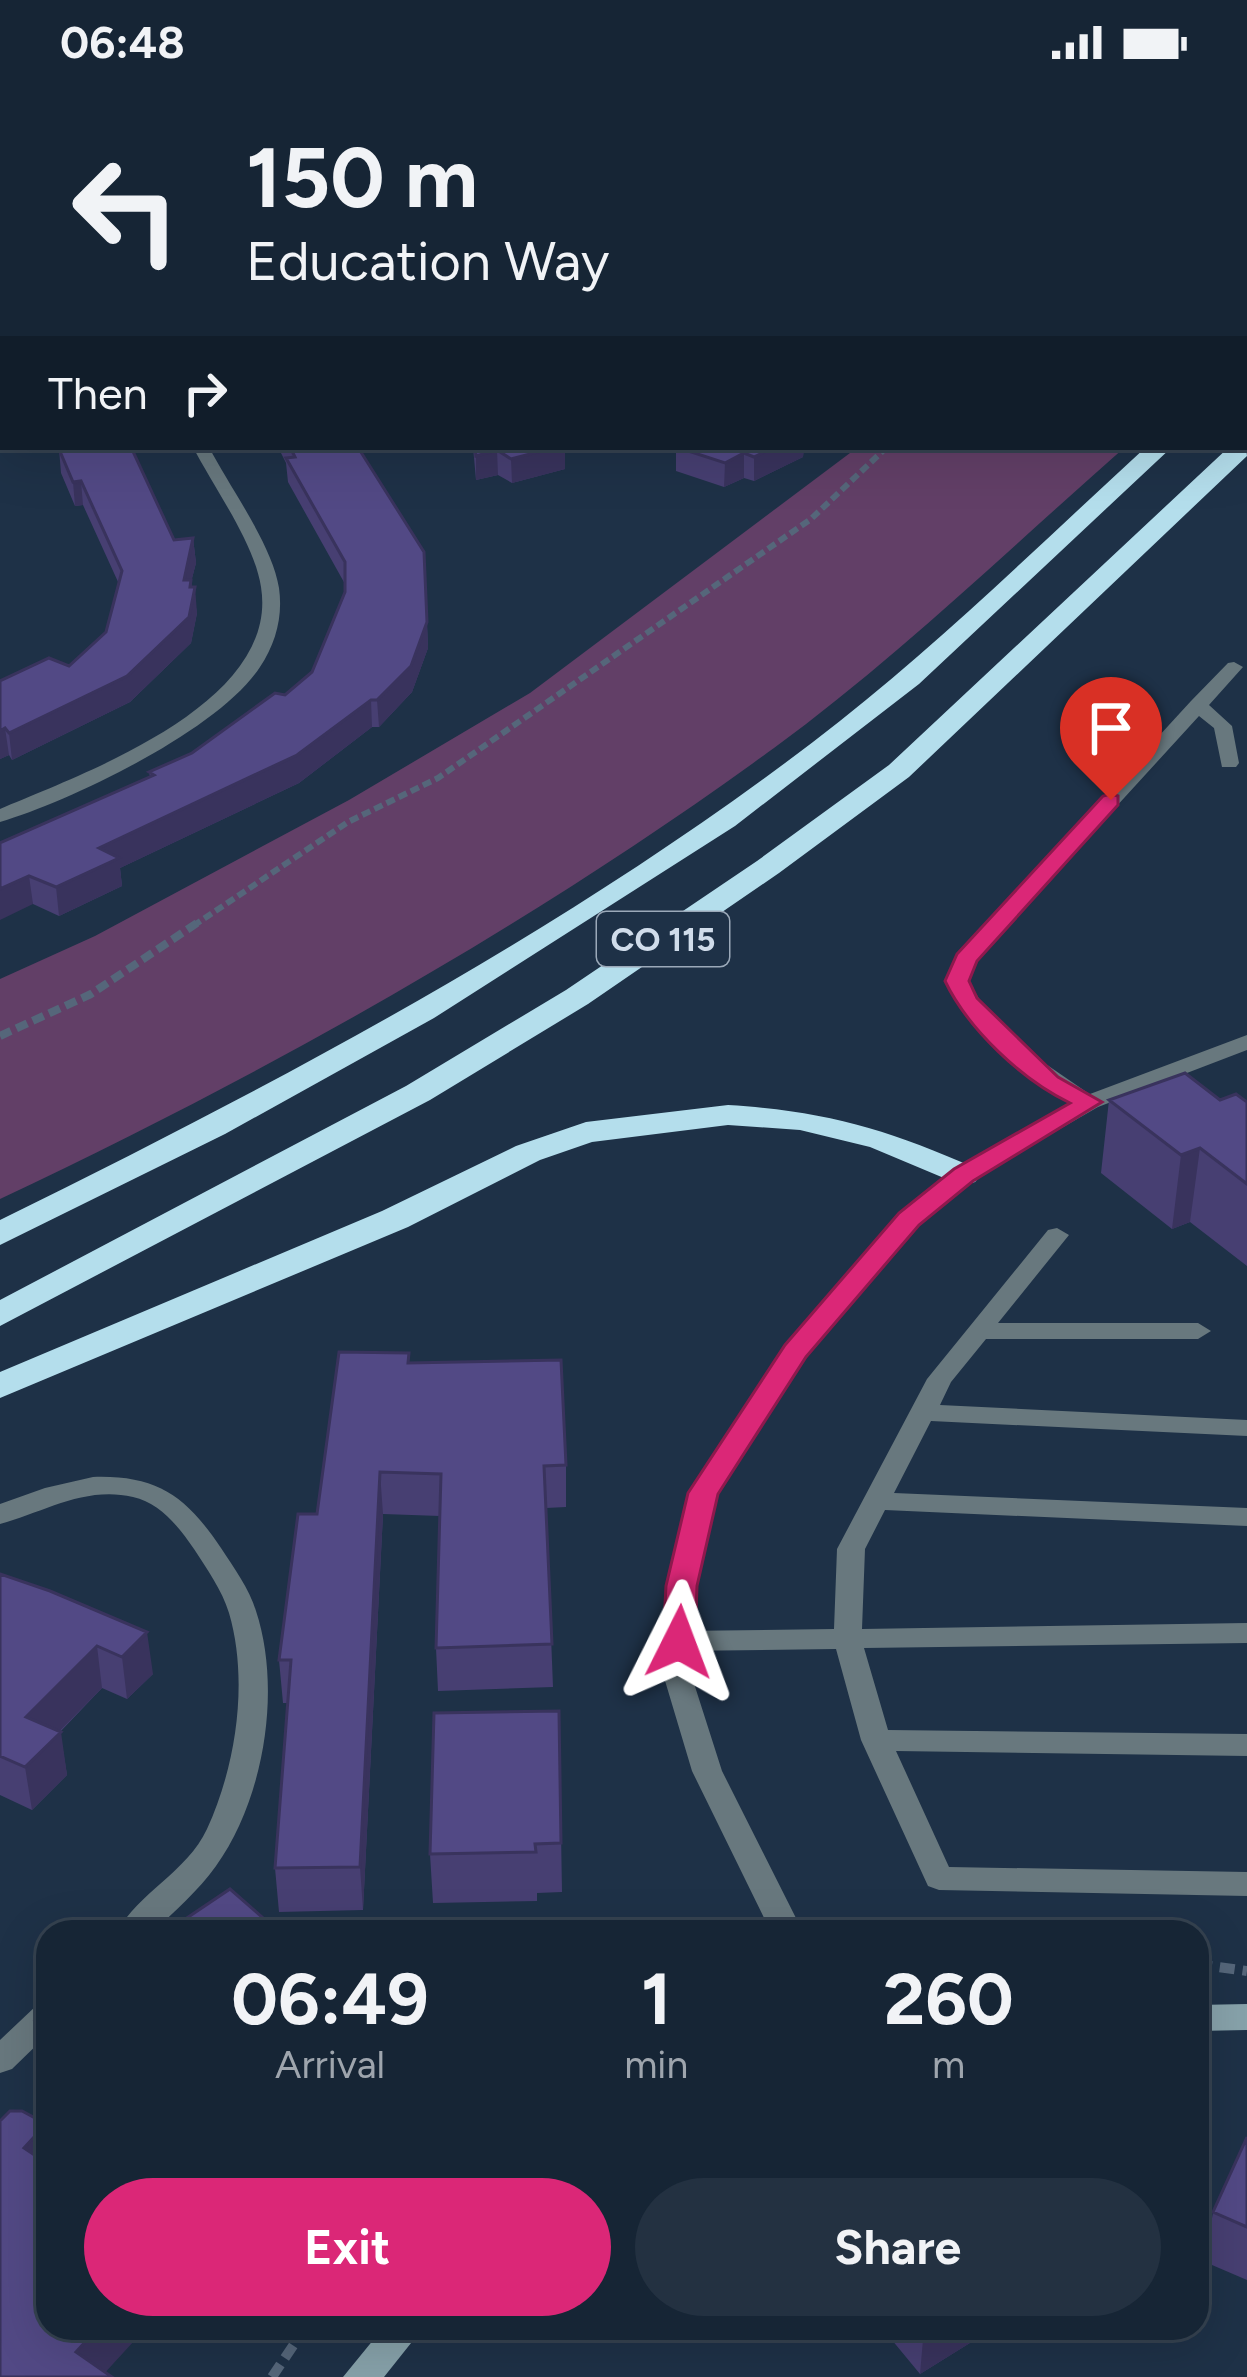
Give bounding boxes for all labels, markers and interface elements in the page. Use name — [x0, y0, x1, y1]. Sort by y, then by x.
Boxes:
text: 06:48 — [60, 15, 185, 69]
text: 150 m — [246, 127, 478, 228]
icon: left — [48, 132, 204, 288]
text: Education Way — [246, 229, 609, 294]
icon: right — [172, 360, 238, 426]
text: Then — [48, 366, 148, 420]
pin — [1060, 677, 1162, 800]
icon: arrive — [1078, 695, 1144, 761]
road number: CO 115 — [597, 912, 729, 966]
position arrow — [616, 1579, 742, 1705]
text: 06:49 — [231, 1956, 429, 2042]
text: 1 — [641, 1956, 671, 2042]
text: 260 — [884, 1956, 1014, 2042]
text: Arrival — [275, 2041, 385, 2088]
text: min — [624, 2041, 688, 2088]
text: m — [932, 2041, 965, 2088]
button: Exit — [84, 2178, 611, 2316]
button: Share — [635, 2178, 1161, 2316]

